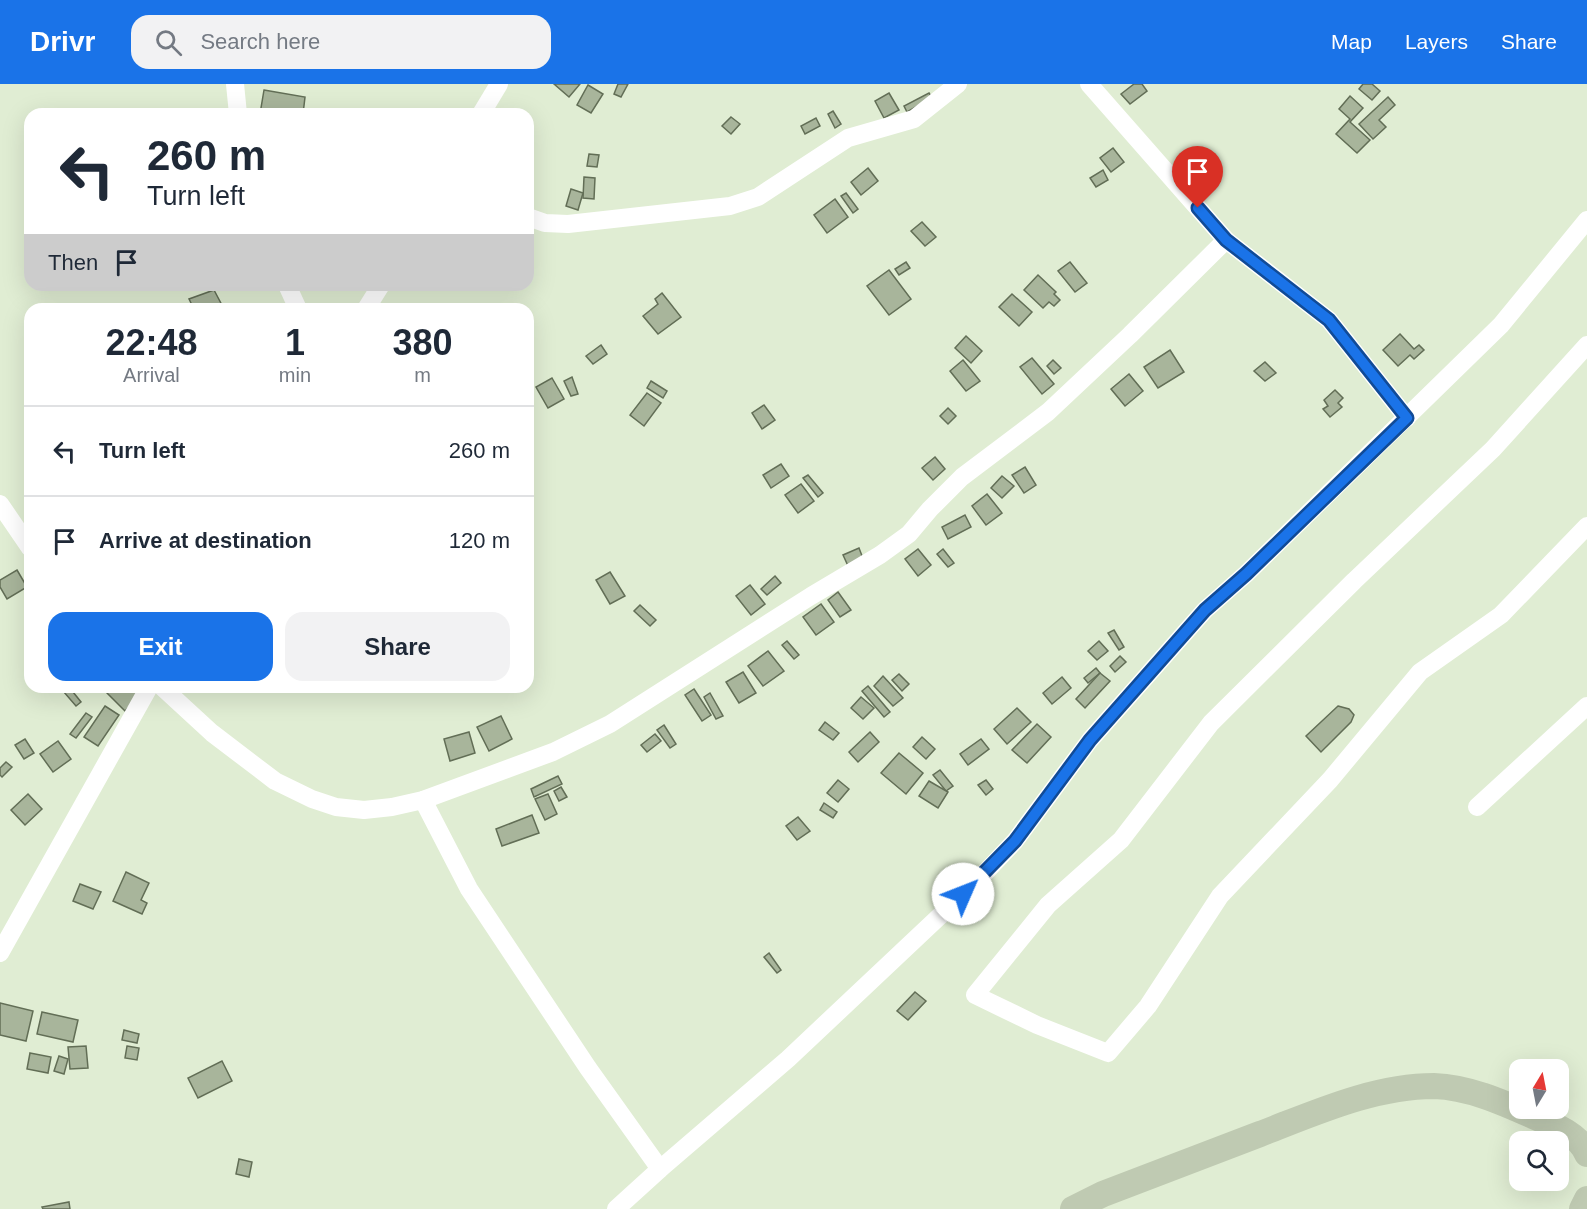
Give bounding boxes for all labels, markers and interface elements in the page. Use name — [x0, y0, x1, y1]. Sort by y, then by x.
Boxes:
search box — [131, 15, 551, 69]
text: Drivr — [30, 26, 95, 57]
icon: search — [152, 26, 185, 59]
text: Search here — [200, 29, 320, 54]
text: Map — [1331, 30, 1372, 53]
text: Layers — [1405, 30, 1468, 53]
text: Share — [1501, 30, 1557, 53]
icon: left — [48, 132, 126, 210]
text: 260 m — [147, 132, 266, 179]
pin — [1172, 146, 1223, 208]
icon: arrive — [1181, 155, 1214, 188]
text: Turn left — [147, 181, 245, 211]
icon: arrive — [110, 246, 143, 279]
text: Then — [48, 250, 98, 275]
text: 22:48 — [105, 322, 197, 363]
text: 1 — [285, 322, 305, 363]
text: 380 — [392, 322, 453, 363]
text: Arrival — [123, 364, 180, 386]
text: min — [279, 364, 311, 386]
text: m — [414, 364, 431, 386]
icon: left — [48, 435, 81, 468]
text: Turn left — [99, 438, 185, 463]
text: 260 m — [449, 438, 510, 463]
icon: arrive — [48, 525, 81, 558]
text: Arrive at destination — [99, 528, 312, 553]
text: 120 m — [449, 528, 510, 553]
button: Exit — [48, 612, 273, 681]
button: Share — [285, 612, 510, 681]
position arrow — [931, 862, 995, 926]
north arrow — [1509, 1059, 1569, 1119]
map controls — [1509, 1059, 1569, 1191]
button: search — [1509, 1131, 1569, 1191]

